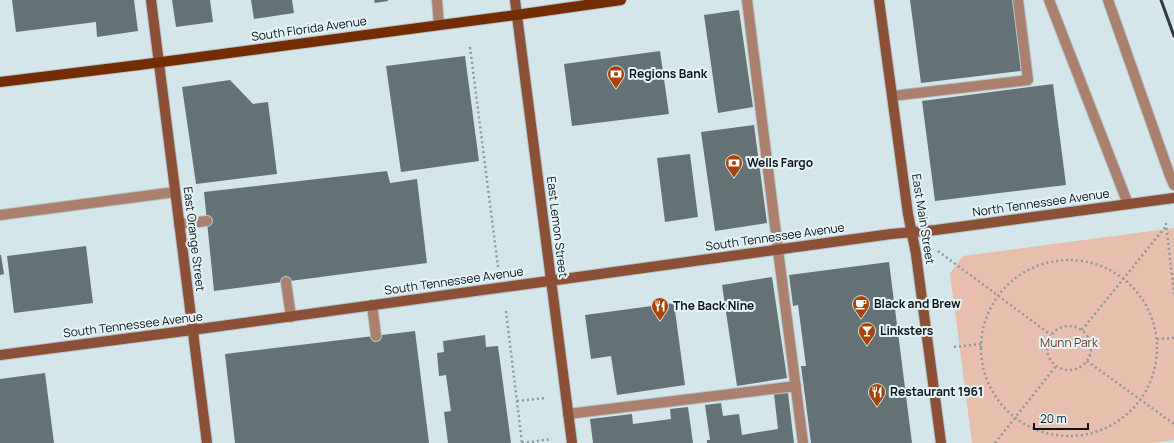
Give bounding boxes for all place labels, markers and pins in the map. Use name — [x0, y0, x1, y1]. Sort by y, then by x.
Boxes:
bank icon: Regions Bank — [606, 64, 626, 89]
place label: Regions Bank — [629, 65, 708, 82]
bank icon: Wells Fargo — [724, 153, 744, 178]
place label: Wells Fargo — [747, 154, 813, 171]
cafe icon: Black and Brew — [851, 294, 871, 319]
place label: Black and Brew — [874, 295, 961, 312]
restaurant icon: The Back Nine — [650, 296, 670, 321]
place label: The Back Nine — [673, 297, 754, 314]
bar icon: Linksters — [857, 321, 877, 346]
place label: Linksters — [880, 322, 934, 339]
restaurant icon: Restaurant 1961 — [867, 382, 887, 407]
place label: Restaurant 1961 — [890, 383, 983, 400]

